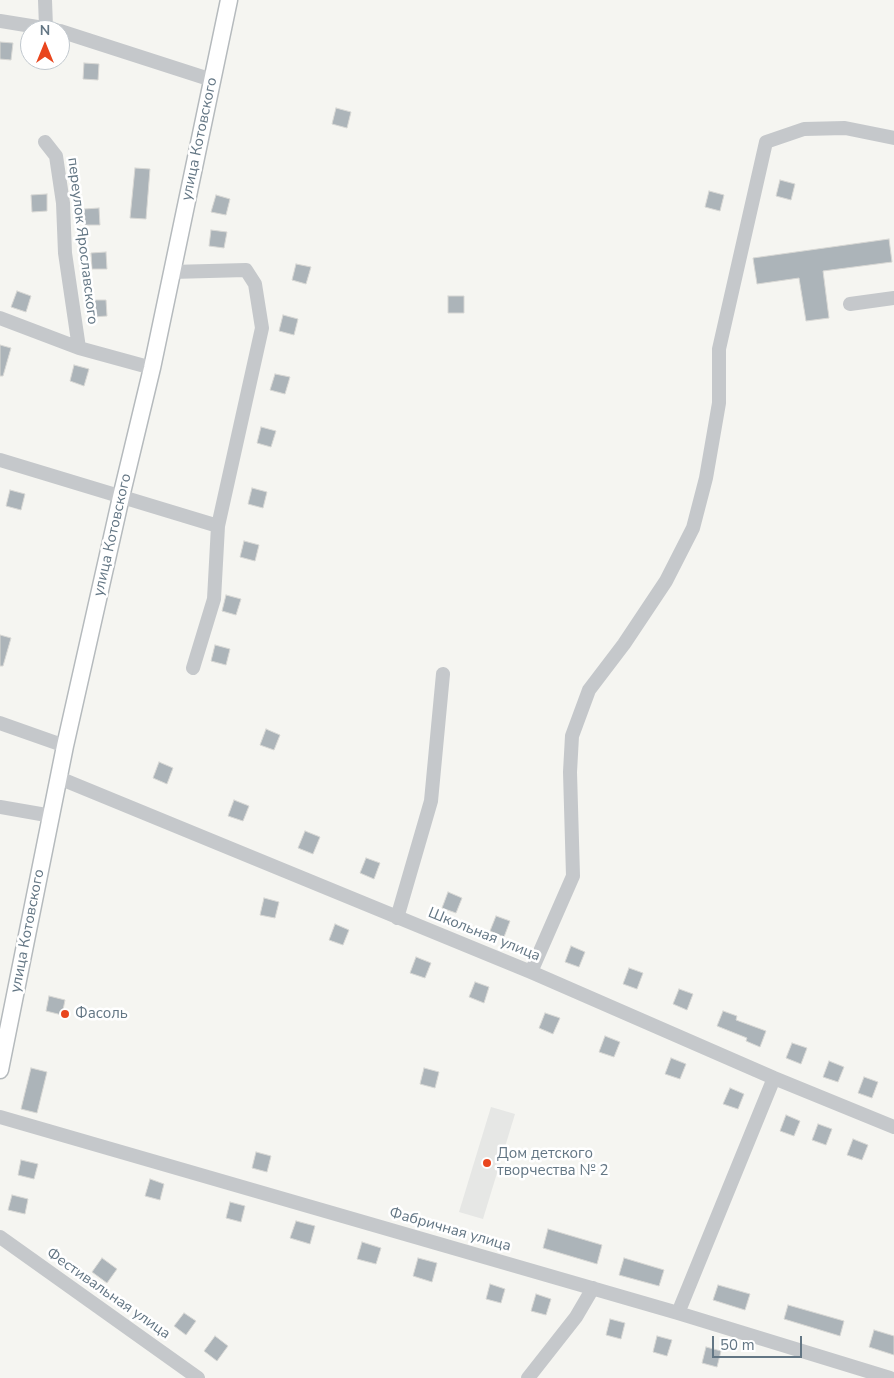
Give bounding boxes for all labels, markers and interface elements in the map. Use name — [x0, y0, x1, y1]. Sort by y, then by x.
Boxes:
north arrow — [20, 20, 70, 70]
text: N — [40, 21, 50, 40]
street label: улица Котовского — [178, 76, 222, 202]
street label: переулок Ярославского — [63, 157, 101, 325]
street label: улица Котовского — [90, 472, 136, 598]
street label: улица Котовского — [7, 868, 49, 994]
street label: Школьная улица — [425, 904, 543, 966]
place label: Фасоль — [75, 1005, 128, 1023]
marker: Фасоль — [59, 1008, 71, 1020]
place label: Дом детского творчества № 2 — [497, 1145, 609, 1180]
marker: Дом детского творчества № 2 — [481, 1157, 493, 1169]
street label: Фабричная улица — [387, 1204, 513, 1256]
street label: Фестивальная улица — [43, 1244, 173, 1344]
scale bar — [714, 1326, 804, 1358]
text: 50 m — [720, 1335, 755, 1355]

